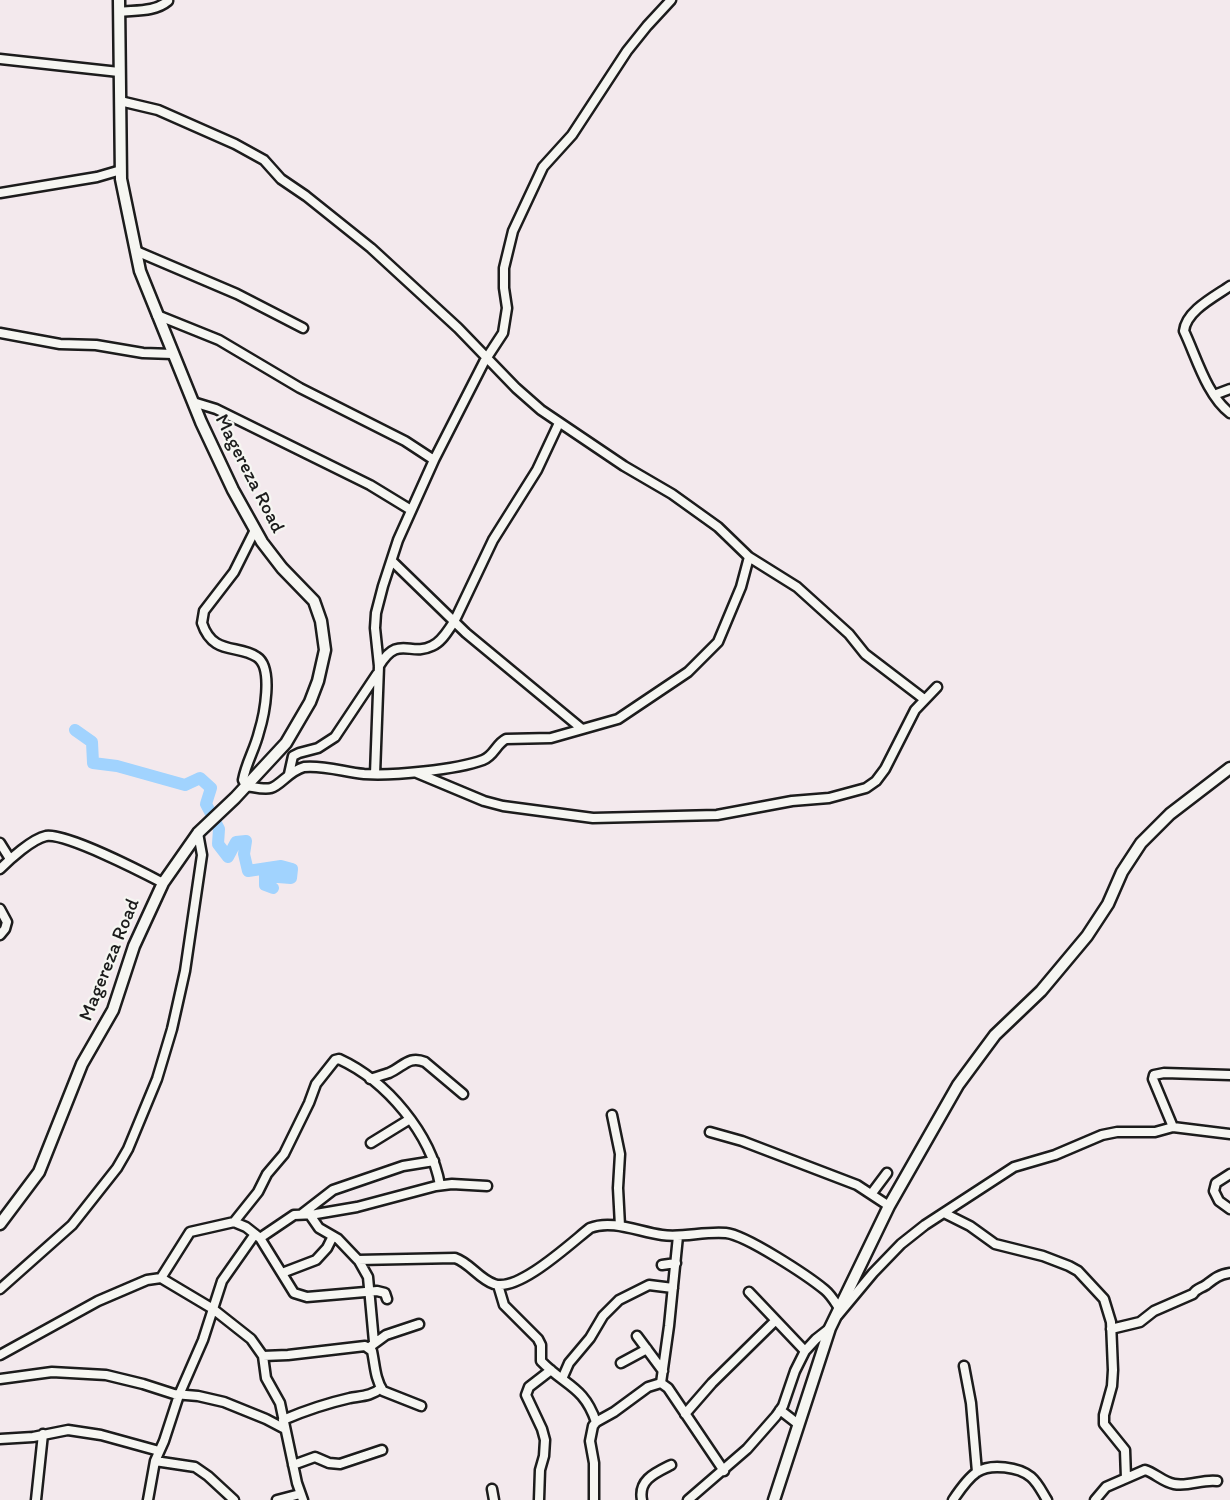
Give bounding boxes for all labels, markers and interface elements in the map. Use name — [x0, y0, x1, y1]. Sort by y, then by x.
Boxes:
street label: Magereza Road — [209, 410, 289, 538]
street label: Magereza Road — [74, 895, 146, 1025]

